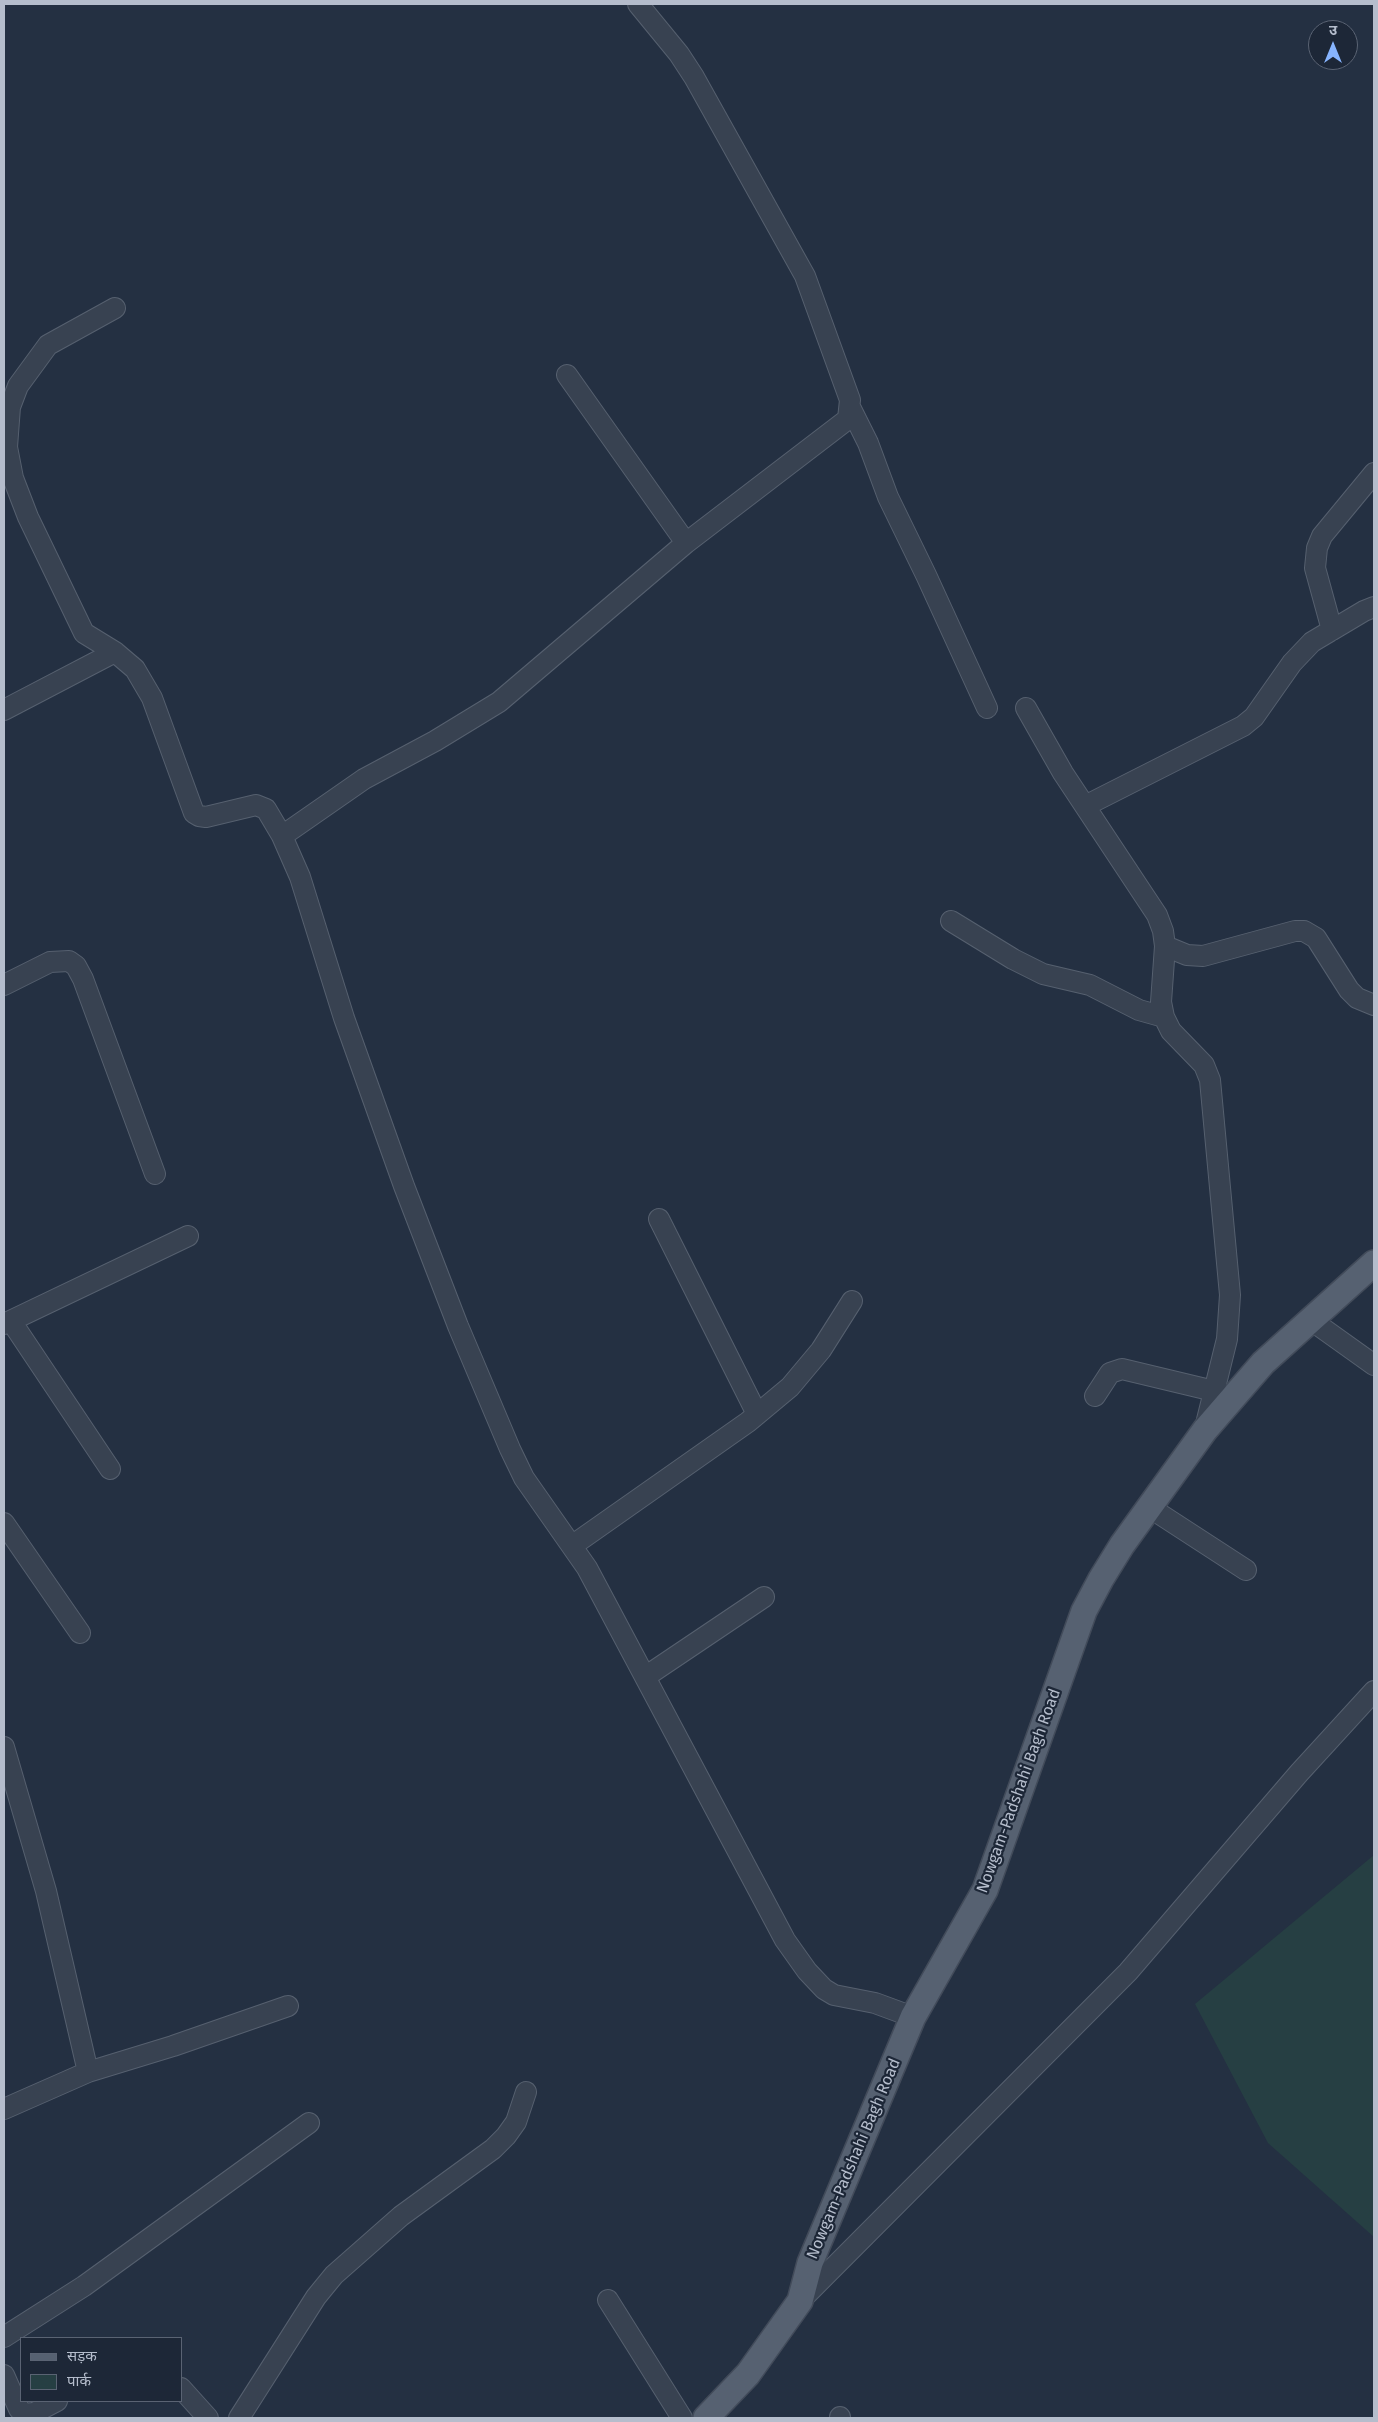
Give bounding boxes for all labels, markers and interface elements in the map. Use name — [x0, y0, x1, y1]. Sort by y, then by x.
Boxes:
north arrow — [1308, 20, 1358, 70]
text: उ — [1329, 22, 1337, 39]
street label: Nowgam-Padshahi Bagh Road — [973, 1686, 1065, 1896]
street label: Nowgam-Padshahi Bagh Road — [803, 2056, 905, 2262]
legend — [20, 2337, 182, 2402]
text: सड़क — [67, 2347, 97, 2365]
text: पार्क — [67, 2372, 91, 2390]

